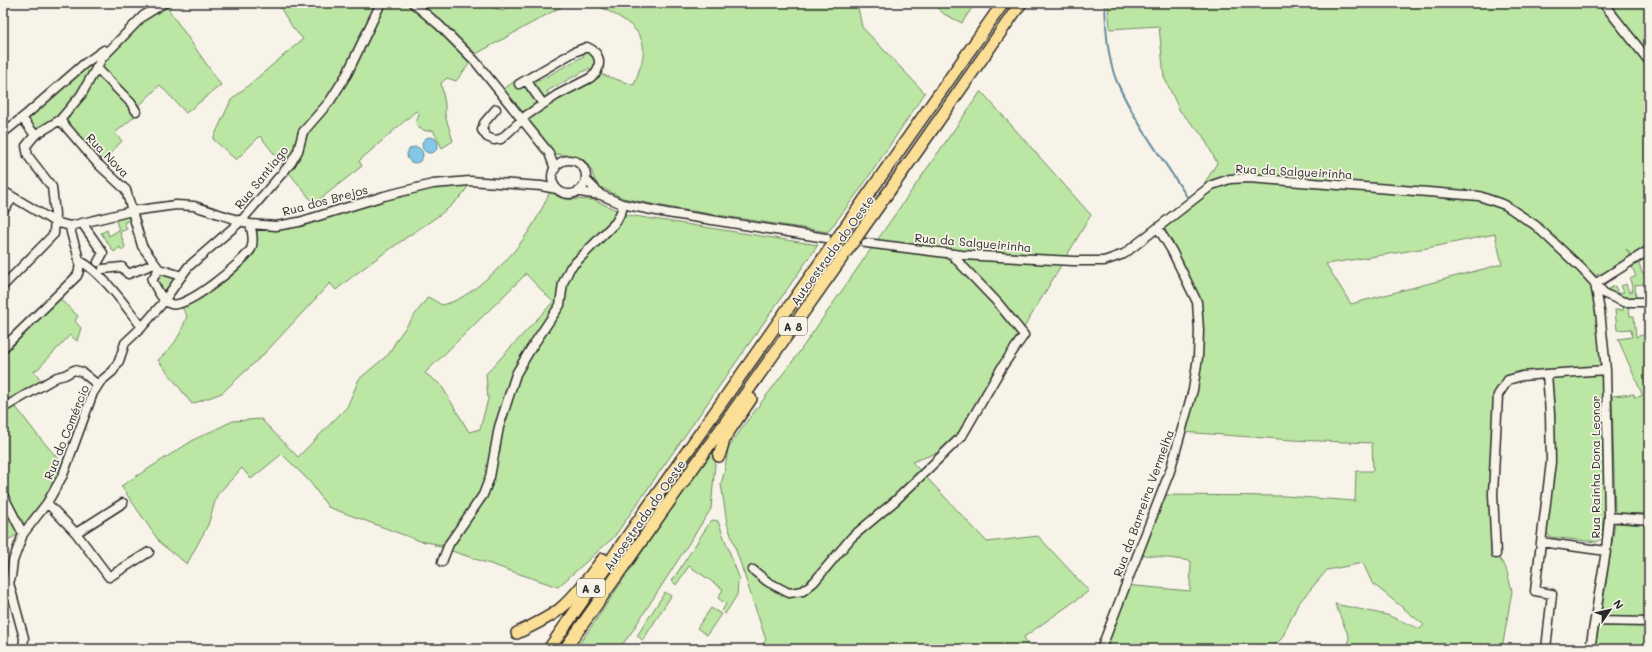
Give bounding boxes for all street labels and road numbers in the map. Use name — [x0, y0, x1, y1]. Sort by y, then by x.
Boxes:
street label: Rua Nova — [83, 130, 133, 180]
street label: Rua Santiago — [231, 142, 291, 212]
street label: Rua da Salgueirinha — [1235, 160, 1353, 182]
street label: Rua dos Brejos — [280, 181, 370, 219]
street label: Autoestrada do Oeste — [787, 192, 877, 308]
street label: Rua da Salgueirinha — [914, 229, 1032, 255]
road number: A 8 — [779, 317, 807, 335]
street label: Rua do Comércio — [40, 382, 92, 482]
street label: Rua Rainha Dona Leonor — [1587, 395, 1603, 539]
street label: Rua da Barreira Vermelha — [1109, 427, 1177, 579]
street label: Autoestrada do Oeste — [600, 456, 688, 574]
road number: A 8 — [577, 579, 605, 597]

